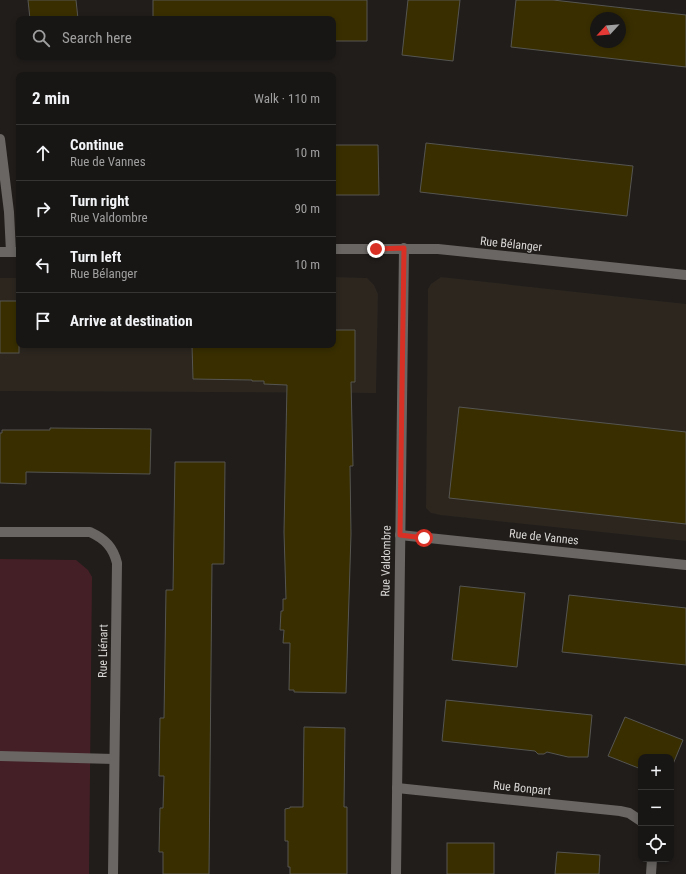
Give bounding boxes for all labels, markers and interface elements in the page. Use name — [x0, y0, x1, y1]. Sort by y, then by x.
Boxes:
north arrow — [590, 12, 626, 48]
search box — [16, 16, 336, 60]
icon: search — [30, 27, 52, 49]
text: Search here — [62, 29, 132, 47]
text: 2 min — [32, 88, 70, 108]
text: Walk · 110 m — [254, 91, 320, 106]
text: Continue — [70, 136, 124, 154]
icon: ahead — [32, 142, 54, 164]
text: 10 m — [294, 145, 320, 160]
text: Rue de Vannes — [70, 154, 146, 169]
text: Turn right — [70, 192, 129, 210]
icon: right — [32, 198, 54, 220]
text: 90 m — [294, 201, 320, 216]
text: Rue Valdombre — [70, 210, 148, 225]
street label: Rue Bélanger — [479, 234, 543, 254]
route end — [367, 240, 385, 258]
text: Turn left — [70, 248, 121, 266]
icon: left — [32, 254, 54, 276]
text: 10 m — [294, 257, 320, 272]
text: Rue Bélanger — [70, 266, 137, 281]
icon: arrive — [32, 310, 54, 332]
text: Arrive at destination — [70, 312, 193, 330]
street label: Rue Valdombre — [378, 525, 394, 597]
street label: Rue de Vannes — [509, 526, 579, 548]
route start — [415, 529, 433, 547]
street label: Rue Liénart — [96, 624, 110, 678]
map controls — [638, 754, 674, 862]
button: + — [638, 754, 674, 790]
street label: Rue Bonpart — [492, 778, 552, 798]
button: − — [638, 790, 674, 826]
button: locate — [638, 826, 674, 862]

